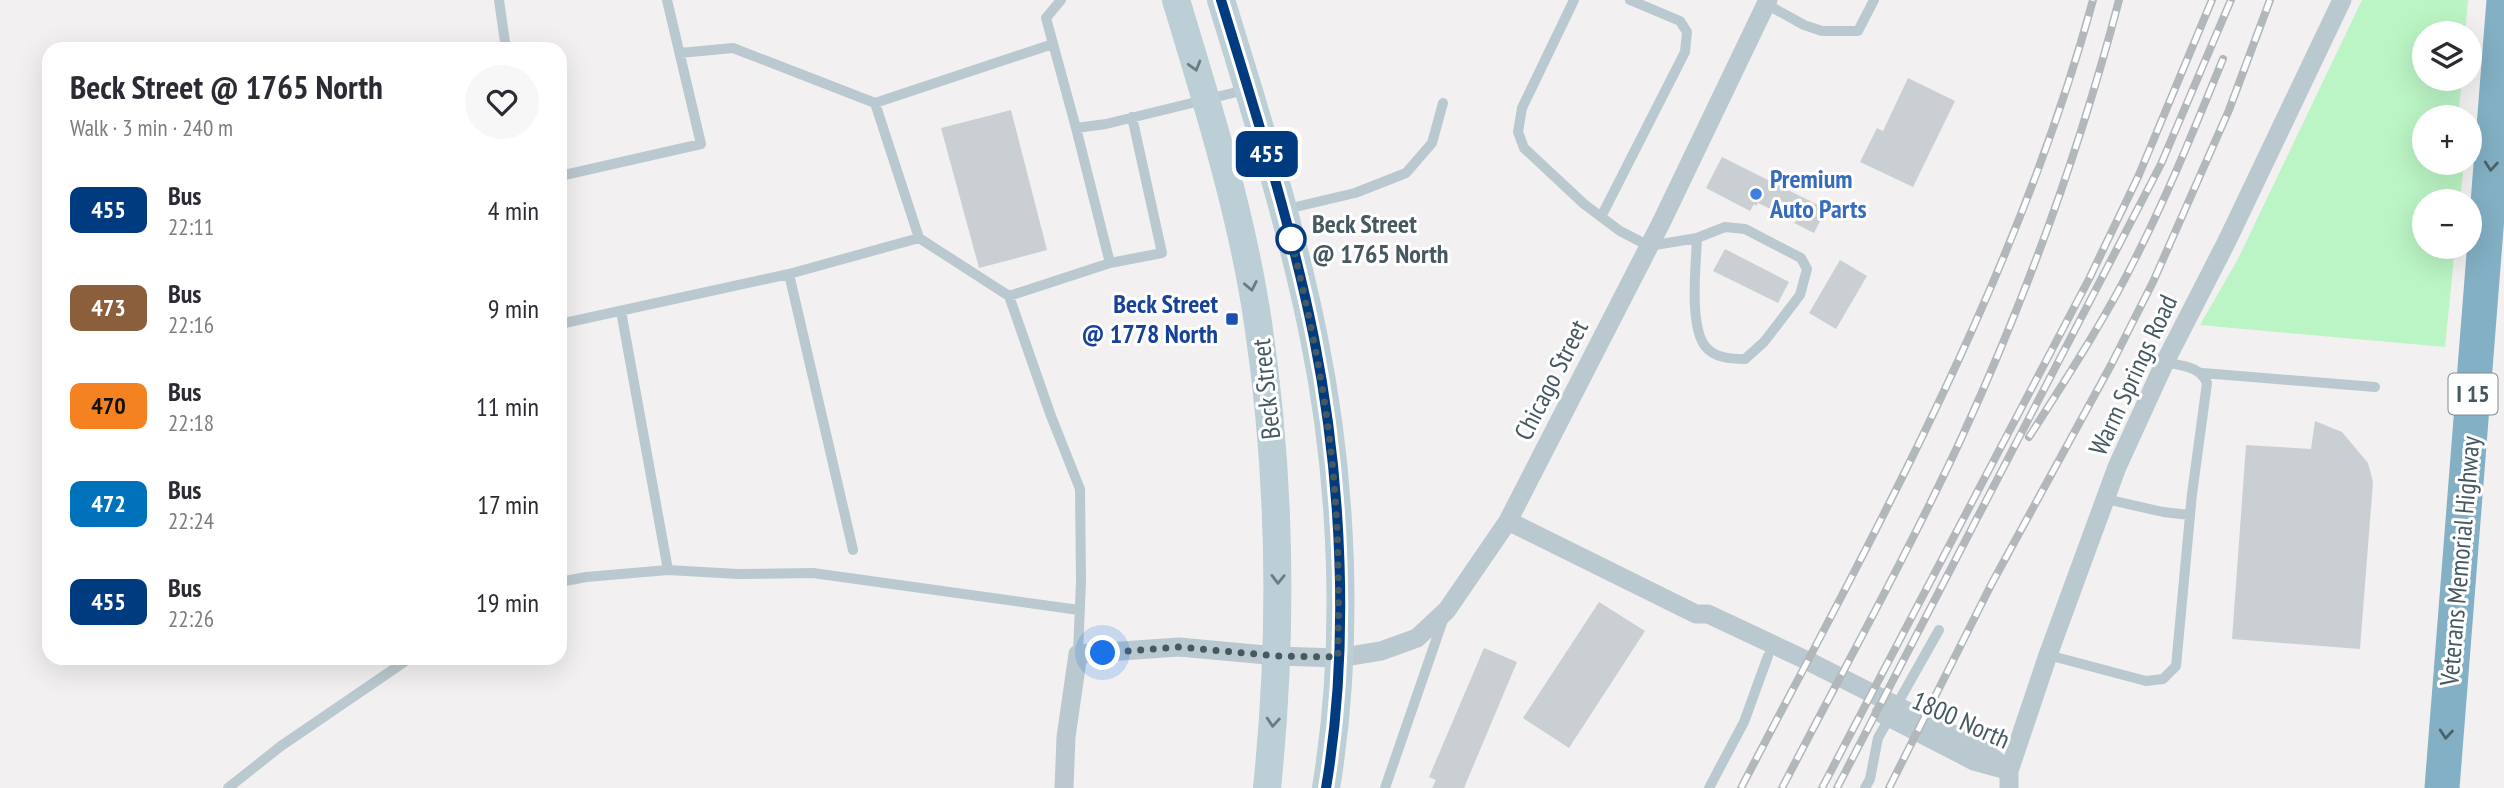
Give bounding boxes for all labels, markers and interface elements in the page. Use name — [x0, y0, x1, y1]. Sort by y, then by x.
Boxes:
map controls — [2412, 21, 2482, 259]
button: layers — [2412, 21, 2482, 91]
one-way arrow — [1187, 59, 1202, 71]
text: Beck Street @ 1765 North — [70, 65, 383, 108]
button: heart — [465, 65, 539, 139]
button: + — [2412, 105, 2482, 175]
text: Walk · 3 min · 240 m — [70, 113, 233, 142]
line badge: 455 — [1227, 131, 1307, 177]
text: 455 — [1250, 138, 1284, 169]
one-way arrow — [2484, 161, 2499, 172]
place label: Premium Auto Parts — [1769, 162, 1867, 225]
text: Bus — [168, 179, 201, 212]
marker: Premium Auto Parts — [1748, 186, 1764, 202]
button: − — [2412, 189, 2482, 259]
text: 455 — [91, 194, 126, 225]
text: 4 min — [488, 194, 539, 227]
place label: Beck Street @ 1765 North — [1312, 207, 1448, 270]
text: 22:11 — [168, 212, 214, 241]
marker: Beck Street @ 1765 North — [1276, 224, 1306, 254]
text: Bus — [168, 277, 201, 310]
one-way arrow — [1243, 280, 1258, 292]
place label: Beck Street @ 1778 North — [1082, 287, 1218, 350]
street label: Warm Springs Road — [2081, 289, 2184, 460]
text: 473 — [91, 292, 126, 323]
text: 9 min — [488, 292, 539, 325]
text: 22:16 — [168, 310, 214, 339]
marker: Beck Street @ 1778 North — [1224, 311, 1240, 327]
street label: Chicago Street — [1506, 314, 1595, 445]
street label: Beck Street — [1244, 337, 1287, 441]
road number: I 15 — [2448, 374, 2498, 414]
text: Bus — [168, 375, 201, 408]
text: 470 — [91, 390, 126, 421]
text: 11 min — [476, 390, 539, 423]
text: 22:18 — [168, 408, 214, 437]
street label: Veterans Memorial Highway — [2432, 435, 2487, 688]
text: Bus — [168, 473, 201, 506]
text: 472 — [91, 488, 126, 519]
text: 17 min — [477, 488, 539, 521]
text: 22:24 — [168, 506, 214, 535]
text: Bus — [168, 571, 201, 604]
one-way arrow — [1270, 575, 1286, 585]
text: 455 — [91, 586, 126, 617]
text: 19 min — [476, 586, 539, 619]
text: 22:26 — [168, 604, 214, 633]
your location — [1085, 635, 1120, 670]
street label: 1800 North — [1907, 683, 2015, 756]
one-way arrow — [1266, 717, 1281, 728]
one-way arrow — [2439, 729, 2454, 740]

